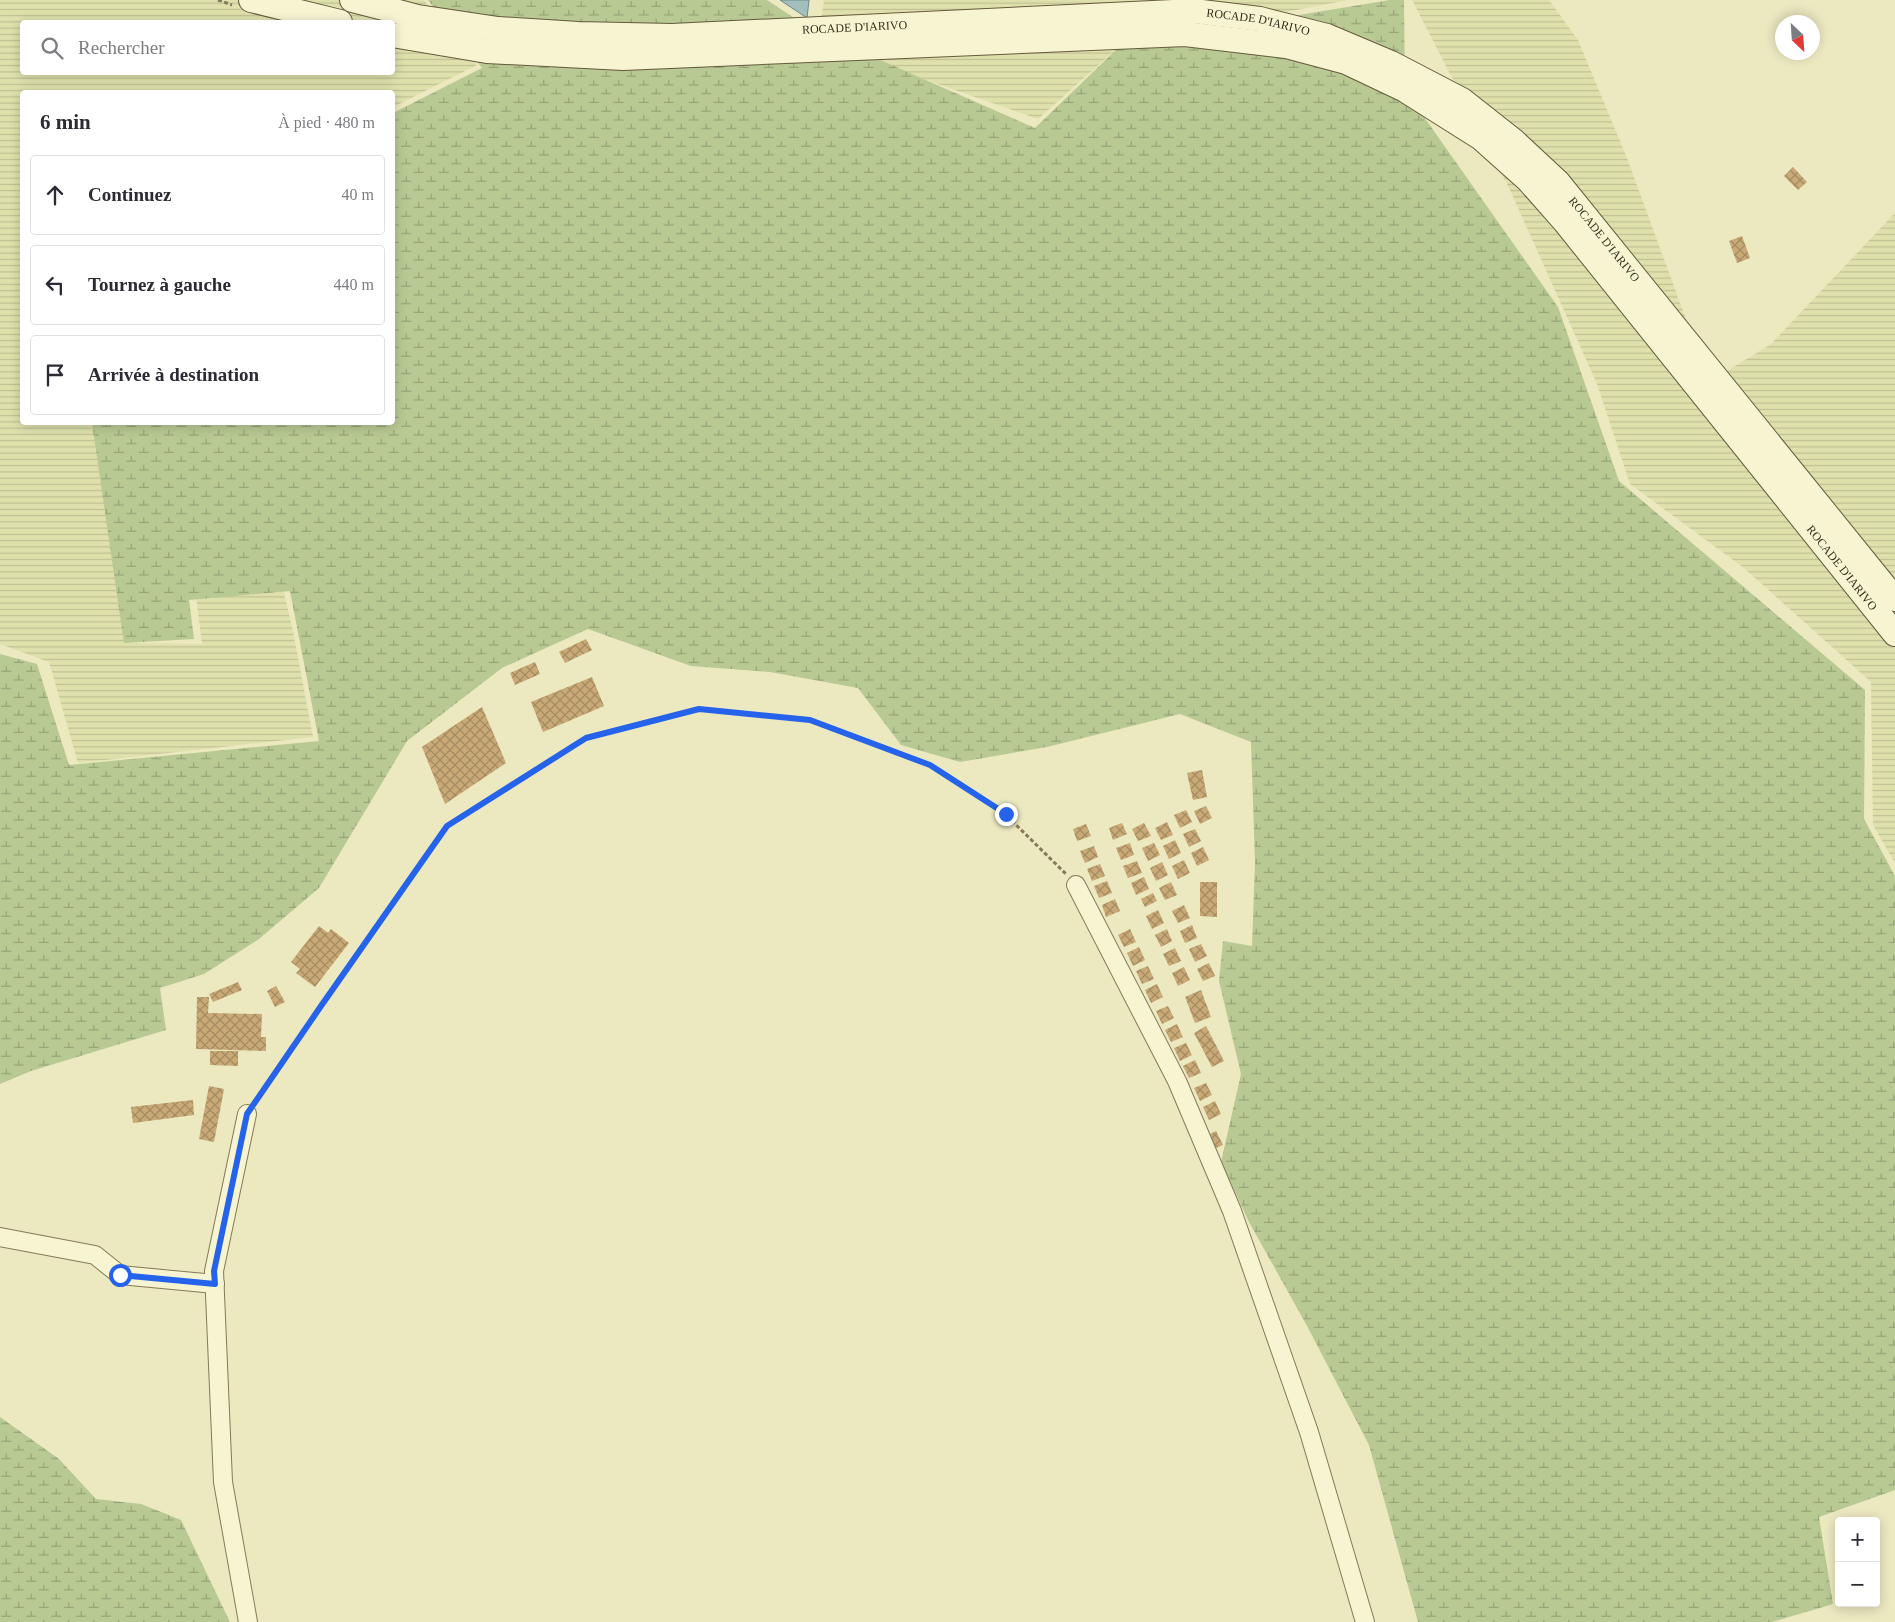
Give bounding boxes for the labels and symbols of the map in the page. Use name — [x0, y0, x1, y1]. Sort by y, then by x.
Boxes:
street label: ROCADE D'IARIVO — [1206, 6, 1312, 38]
north arrow — [1775, 15, 1820, 60]
street label: ROCADE D'IARIVO — [802, 18, 908, 37]
street label: ROCADE D'IARIVO — [1566, 194, 1643, 285]
street label: ROCADE D'IARIVO — [1804, 522, 1880, 613]
route end — [995, 803, 1018, 826]
route start — [109, 1264, 132, 1287]

